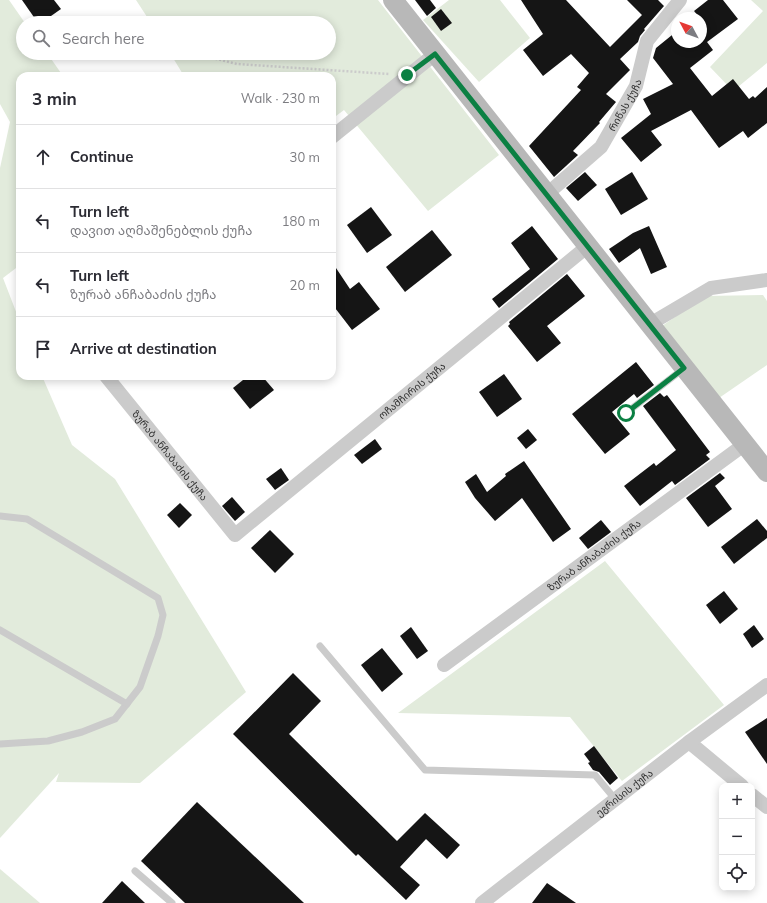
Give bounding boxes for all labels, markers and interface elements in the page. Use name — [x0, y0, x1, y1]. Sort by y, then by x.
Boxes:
north arrow — [671, 12, 707, 48]
search box — [16, 16, 336, 60]
icon: search — [30, 27, 52, 49]
text: Search here — [62, 29, 144, 48]
route end — [398, 66, 416, 84]
street label: რიწას ქუჩა — [605, 78, 644, 133]
text: 3 min — [32, 88, 77, 109]
text: Walk · 230 m — [241, 90, 320, 106]
icon: ahead — [32, 146, 54, 168]
text: Continue — [70, 147, 133, 166]
text: 30 m — [290, 149, 320, 165]
text: Turn left — [70, 202, 129, 221]
icon: left — [32, 210, 54, 232]
text: 180 m — [282, 213, 320, 229]
text: დავით აღმაშენებლის ქუჩა — [70, 222, 252, 238]
text: Turn left — [70, 266, 129, 285]
icon: left — [32, 274, 54, 296]
text: 20 m — [290, 277, 320, 293]
text: ზურაბ ანჩაბაძის ქუჩა — [70, 286, 216, 302]
icon: arrive — [32, 338, 54, 360]
text: Arrive at destination — [70, 339, 217, 358]
street label: ოჩამჩირის ქუჩა — [375, 359, 448, 422]
route start — [617, 404, 635, 422]
street label: ზურაბ ანჩაბაძის ქუჩა — [130, 407, 211, 503]
street label: ზურაბ ანჩაბაძის ქუჩა — [545, 516, 643, 594]
street label: ეგრისის ქუჩა — [593, 766, 655, 819]
map controls — [719, 783, 755, 891]
button: + — [719, 783, 755, 819]
button: − — [719, 819, 755, 855]
button: locate — [719, 855, 755, 891]

